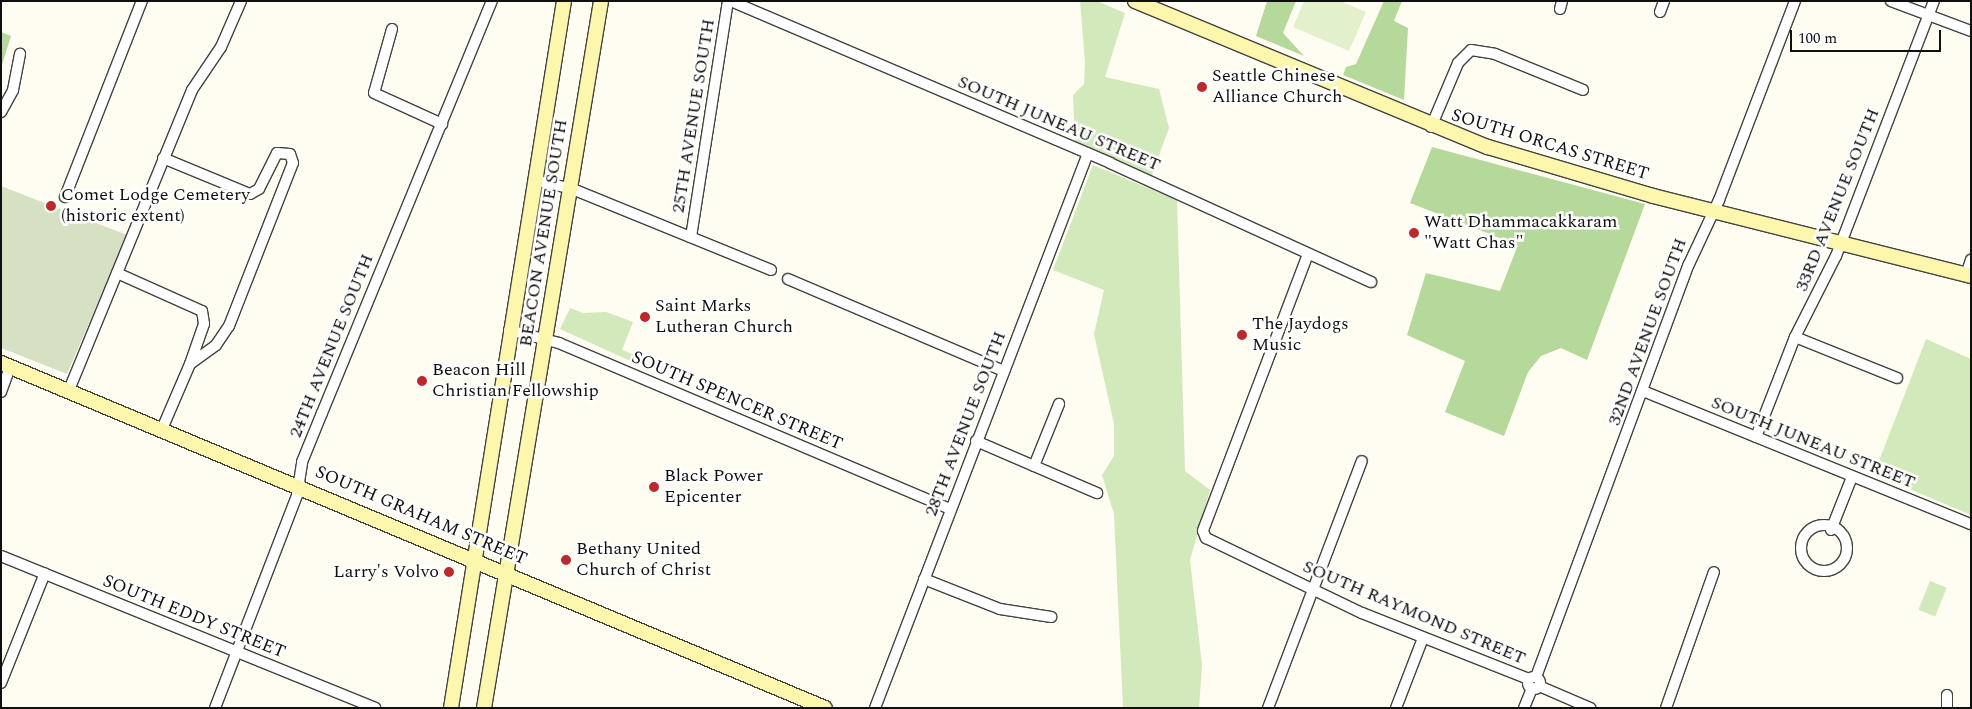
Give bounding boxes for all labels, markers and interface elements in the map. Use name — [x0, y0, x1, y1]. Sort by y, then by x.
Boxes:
street label: 25TH AVENUE SOUTH — [668, 17, 720, 215]
scale bar — [1792, 20, 1943, 52]
text: 100 m — [1798, 27, 1837, 50]
place label: Seattle Chinese Alliance Church — [1212, 66, 1343, 108]
street label: SOUTH JUNEAU STREET — [954, 71, 1164, 177]
marker: Seattle Chinese Alliance Church — [1196, 81, 1208, 93]
street label: SOUTH ORCAS STREET — [1449, 105, 1651, 185]
street label: 33RD AVENUE SOUTH — [1791, 105, 1885, 295]
street label: BEACON AVENUE SOUTH — [515, 118, 573, 348]
place label: Comet Lodge Cemetery (historic extent) — [61, 185, 250, 228]
marker: Comet Lodge Cemetery (historic extent) — [45, 200, 57, 212]
place label: Watt Dhammacakkaram "Watt Chas" — [1424, 212, 1618, 254]
marker: Watt Dhammacakkaram "Watt Chas" — [1408, 227, 1420, 239]
street label: 32ND AVENUE SOUTH — [1604, 235, 1692, 429]
street label: 24TH AVENUE SOUTH — [285, 251, 379, 441]
place label: Saint Marks Lutheran Church — [655, 296, 793, 338]
marker: Saint Marks Lutheran Church — [639, 311, 651, 323]
place label: The Jaydogs Music — [1252, 314, 1349, 356]
street label: 28TH AVENUE SOUTH — [921, 328, 1011, 520]
marker: The Jaydogs Music — [1236, 329, 1248, 341]
street label: SOUTH SPENCER STREET — [628, 347, 846, 455]
place label: Beacon Hill Christian Fellowship — [432, 360, 599, 402]
marker: Beacon Hill Christian Fellowship — [416, 375, 428, 387]
street label: SOUTH JUNEAU STREET — [1708, 392, 1918, 494]
street label: SOUTH GRAHAM STREET — [312, 462, 530, 570]
place label: Black Power Epicenter — [664, 466, 763, 508]
marker: Black Power Epicenter — [648, 481, 660, 493]
place label: Bethany United Church of Christ — [576, 539, 711, 582]
marker: Bethany United Church of Christ — [560, 554, 572, 566]
street label: SOUTH RAYMOND STREET — [1299, 556, 1529, 670]
place label: Larry's Volvo — [333, 561, 439, 583]
marker: Larry's Volvo — [443, 566, 455, 578]
street label: SOUTH EDDY STREET — [99, 570, 289, 664]

